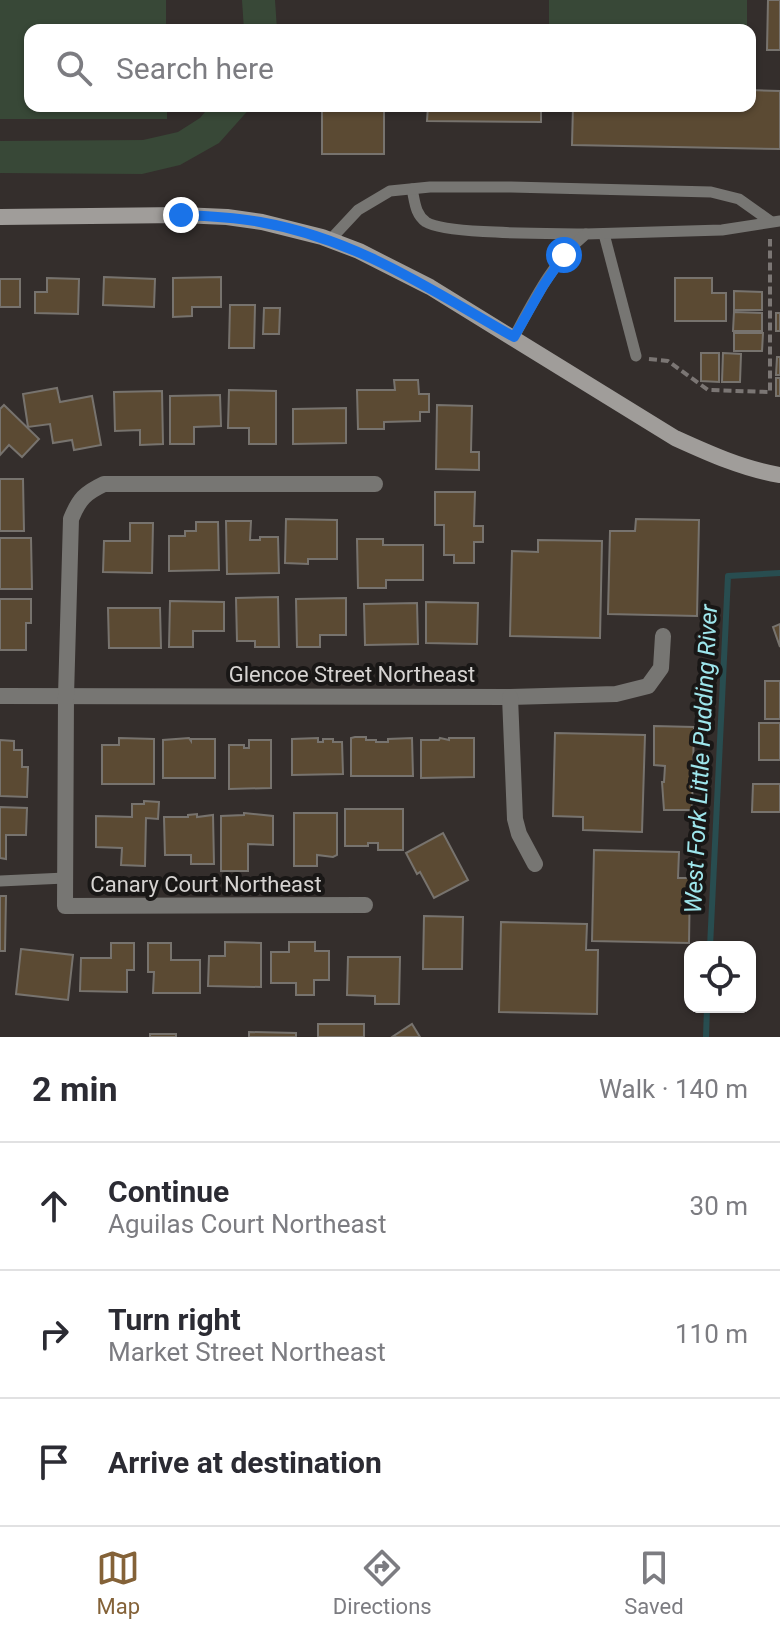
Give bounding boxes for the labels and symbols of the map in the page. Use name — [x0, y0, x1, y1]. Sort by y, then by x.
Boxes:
route end — [163, 197, 199, 233]
route start — [546, 237, 582, 273]
water label: West Fork Little Pudding River — [679, 603, 723, 914]
street label: Glencoe Street Northeast — [229, 662, 475, 687]
street label: Canary Court Northeast — [90, 872, 322, 897]

